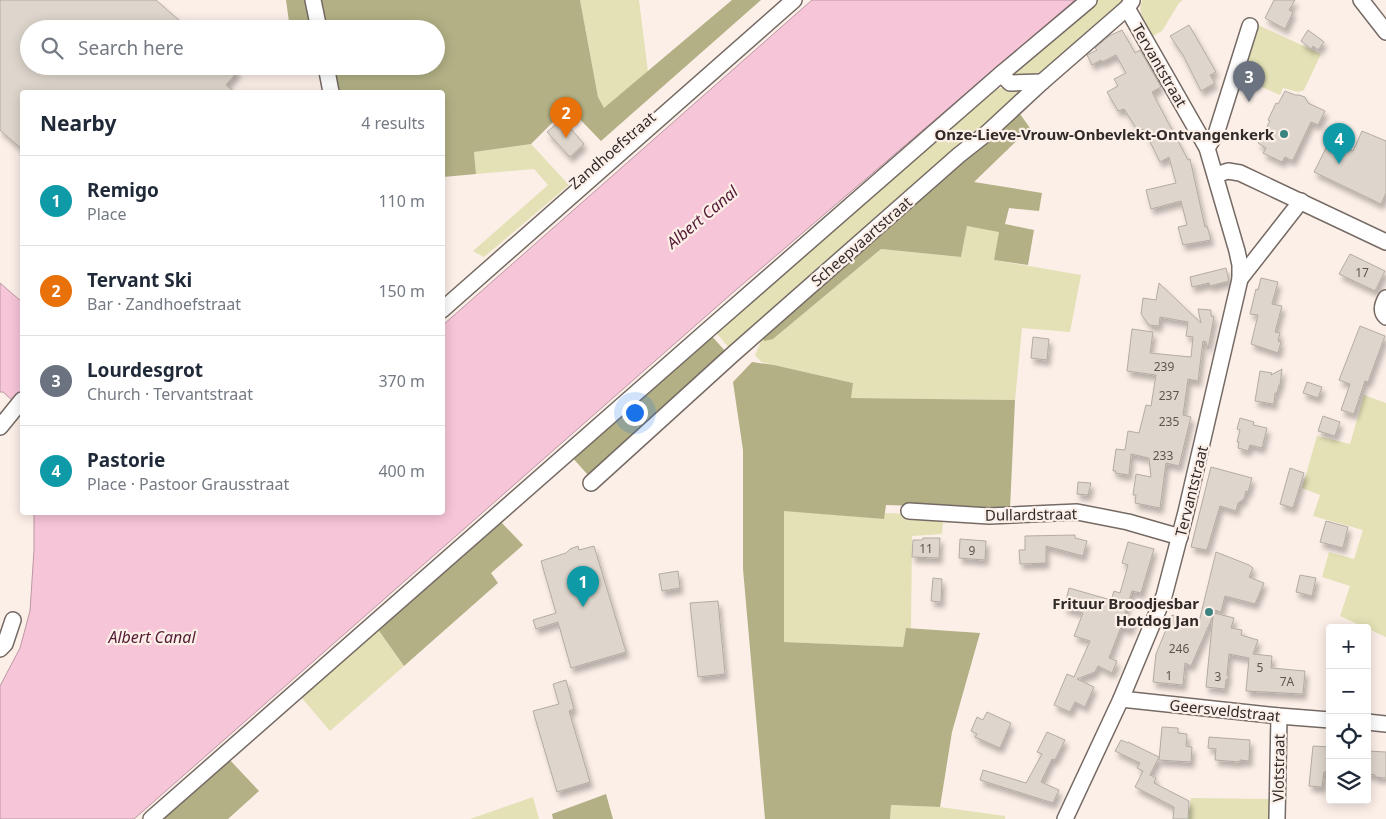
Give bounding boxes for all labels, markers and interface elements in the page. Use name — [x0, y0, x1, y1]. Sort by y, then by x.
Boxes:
search box — [20, 20, 445, 75]
street label: Tervantstraat — [1128, 20, 1192, 111]
icon: search — [38, 34, 66, 62]
text: Search here — [78, 35, 184, 61]
pin: 3 — [1233, 61, 1265, 102]
pin: 2 — [550, 97, 582, 138]
street label: Zandhoefstraat — [565, 107, 660, 193]
text: Nearby — [40, 109, 116, 137]
text: 4 results — [361, 112, 425, 134]
pin: 4 — [1323, 123, 1355, 164]
place label: Onze-Lieve-Vrouw-Onbevlekt-Ontvangenkerk — [934, 124, 1275, 144]
marker: Onze-Lieve-Vrouw-Onbevlekt-Ontvangenkerk — [1278, 128, 1290, 140]
text: Remigo — [87, 177, 159, 203]
water label: Albert Canal — [661, 180, 743, 254]
text: 1 — [51, 190, 61, 212]
text: 110 m — [378, 190, 425, 212]
street label: Scheepvaartstraat — [806, 191, 916, 290]
text: Place — [87, 203, 127, 225]
house number: 17 — [1355, 264, 1369, 281]
text: Tervant Ski — [87, 267, 192, 293]
text: 2 — [51, 280, 61, 302]
text: 150 m — [378, 280, 425, 302]
text: Bar · Zandhoefstraat — [87, 293, 241, 315]
text: Lourdesgrot — [87, 357, 203, 383]
house number: 239 — [1154, 358, 1174, 375]
text: 3 — [51, 370, 61, 392]
text: 370 m — [378, 370, 425, 392]
text: Church · Tervantstraat — [87, 383, 253, 405]
house number: 237 — [1159, 387, 1179, 404]
your location — [622, 400, 648, 426]
house number: 235 — [1159, 413, 1179, 430]
street label: Tervantstraat — [1170, 443, 1212, 539]
text: Pastorie — [87, 447, 165, 473]
house number: 233 — [1153, 447, 1173, 464]
text: 4 — [51, 460, 61, 482]
text: 400 m — [378, 460, 425, 482]
text: Place · Pastoor Grausstraat — [87, 473, 289, 495]
street label: Dullardstraat — [985, 503, 1078, 525]
house number: 11 — [919, 540, 933, 557]
house number: 9 — [969, 542, 976, 559]
pin: 1 — [567, 566, 599, 607]
place label: Frituur Broodjesbar Hotdog Jan — [1052, 593, 1199, 630]
marker: Frituur Broodjesbar Hotdog Jan — [1203, 606, 1215, 618]
map controls — [1326, 624, 1371, 804]
button: + — [1326, 624, 1371, 669]
water label: Albert Canal — [107, 626, 196, 648]
house number: 246 — [1169, 640, 1189, 657]
house number: 5 — [1257, 659, 1264, 676]
house number: 1 — [1166, 667, 1172, 684]
house number: 3 — [1215, 668, 1222, 685]
button: − — [1326, 669, 1371, 714]
house number: 7A — [1280, 673, 1295, 690]
street label: Geersveldstraat — [1169, 694, 1282, 726]
button: locate — [1326, 714, 1371, 759]
street label: Vlotstraat — [1267, 733, 1289, 802]
button: layers — [1326, 759, 1371, 804]

